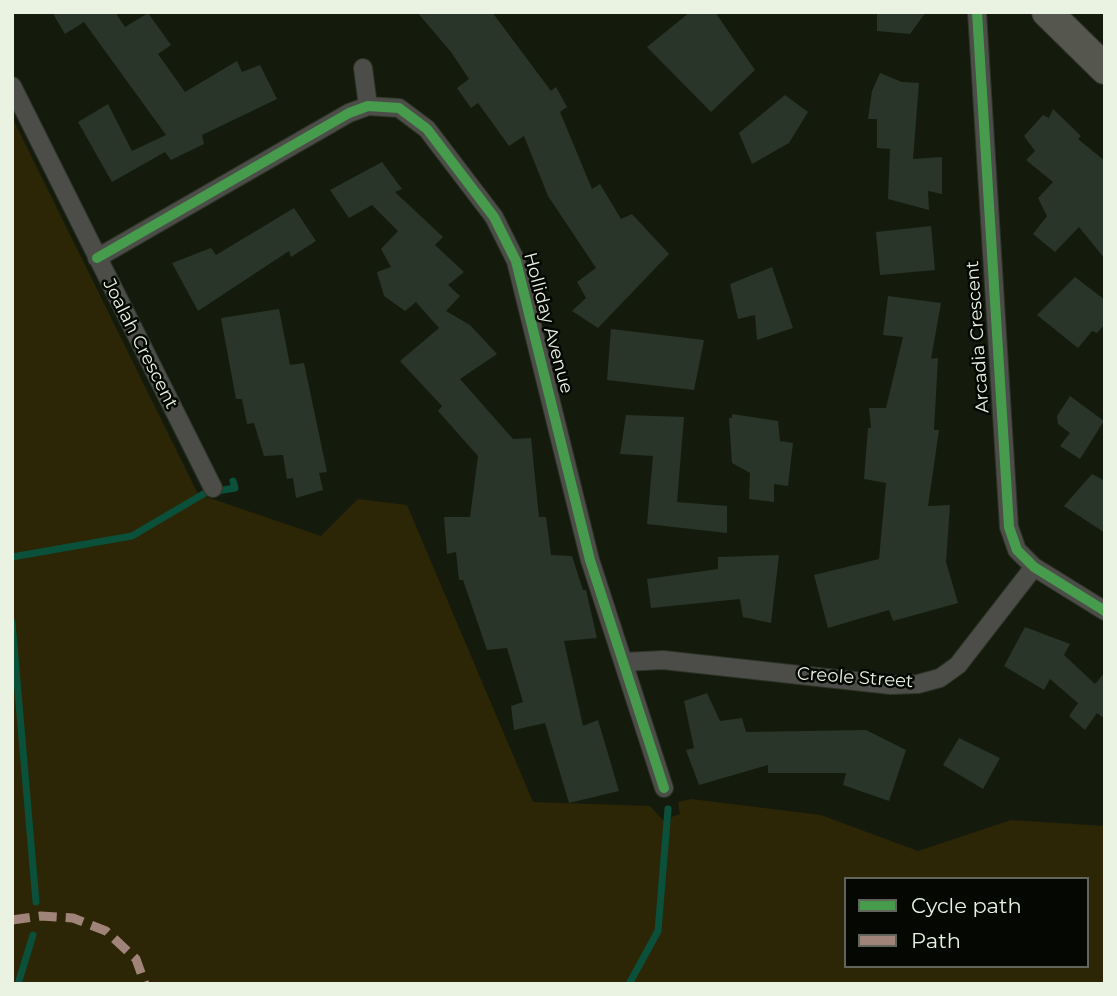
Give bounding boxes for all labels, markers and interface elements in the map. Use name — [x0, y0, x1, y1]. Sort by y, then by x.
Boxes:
street label: Holliday Avenue — [519, 250, 577, 396]
street label: Arcadia Crescent — [962, 260, 994, 414]
street label: Joalah Crescent — [98, 275, 182, 413]
street label: Creole Street — [796, 663, 914, 693]
legend — [844, 877, 1089, 968]
text: Cycle path — [911, 893, 1022, 918]
text: Path — [911, 928, 961, 953]

